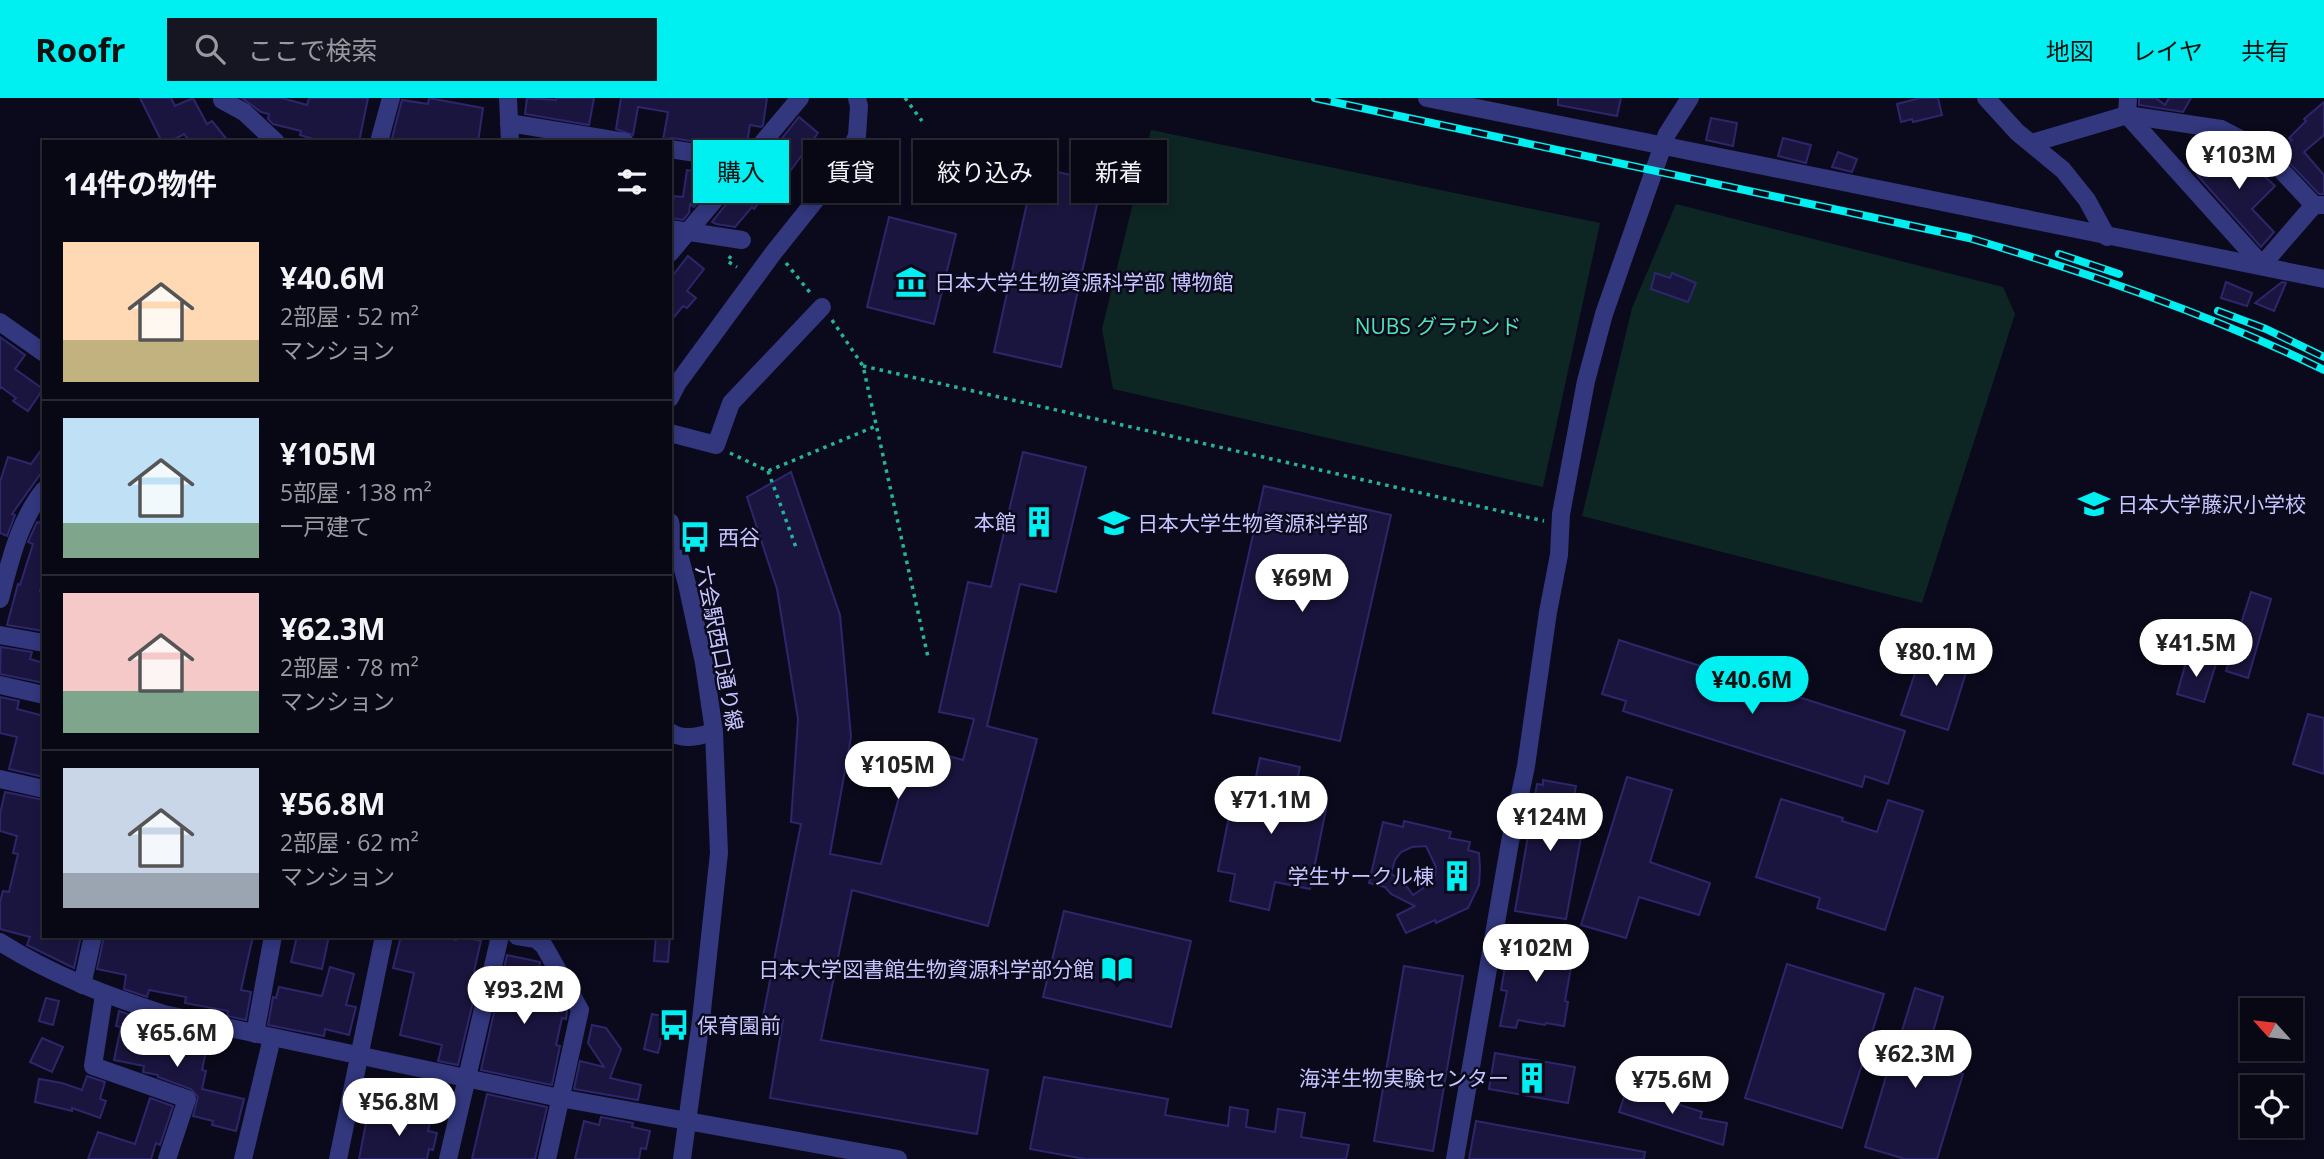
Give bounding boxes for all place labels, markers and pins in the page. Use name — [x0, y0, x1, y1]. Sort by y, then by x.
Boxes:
pin: ¥103M — [2190, 132, 2288, 191]
museum icon: 日本大学生物資源科学部 博物館 — [894, 265, 928, 299]
place label: 日本大学生物資源科学部 博物館 — [934, 268, 1233, 296]
school or university icon: 日本大学藤沢小学校 — [2077, 487, 2111, 521]
place label: 日本大学藤沢小学校 — [2117, 490, 2306, 518]
building icon: 本館 — [1022, 505, 1056, 539]
school or university icon: 日本大学生物資源科学部 — [1097, 506, 1131, 540]
place label: 本館 — [974, 508, 1016, 536]
place label: 日本大学生物資源科学部 — [1137, 509, 1368, 537]
bus stop icon: 西谷 — [678, 520, 712, 554]
place label: 西谷 — [718, 523, 760, 551]
pin: ¥69M — [1261, 554, 1343, 614]
pin: ¥41.5M — [2139, 620, 2253, 679]
pin: ¥80.1M — [1879, 628, 1993, 688]
pin: ¥40.6M — [1695, 656, 1809, 716]
pin: ¥105M — [849, 742, 947, 801]
pin: ¥71.1M — [1214, 776, 1328, 836]
pin: ¥124M — [1501, 794, 1599, 853]
building icon: 学生サークル棟 — [1440, 859, 1474, 893]
place label: 学生サークル棟 — [1288, 862, 1434, 890]
pin: ¥102M — [1487, 924, 1585, 984]
library icon: 日本大学図書館生物資源科学部分館 — [1100, 952, 1134, 986]
place label: 日本大学図書館生物資源科学部分館 — [758, 955, 1094, 983]
pin: ¥93.2M — [467, 967, 581, 1026]
bus stop icon: 保育園前 — [657, 1008, 691, 1042]
pin: ¥65.6M — [120, 1010, 234, 1069]
place label: 保育園前 — [697, 1011, 781, 1039]
pin: ¥62.3M — [1858, 1030, 1972, 1090]
pin: ¥75.6M — [1615, 1056, 1729, 1116]
building icon: 海洋生物実験センター — [1515, 1061, 1549, 1095]
place label: 海洋生物実験センター — [1299, 1064, 1509, 1092]
pin: ¥56.8M — [342, 1079, 456, 1138]

